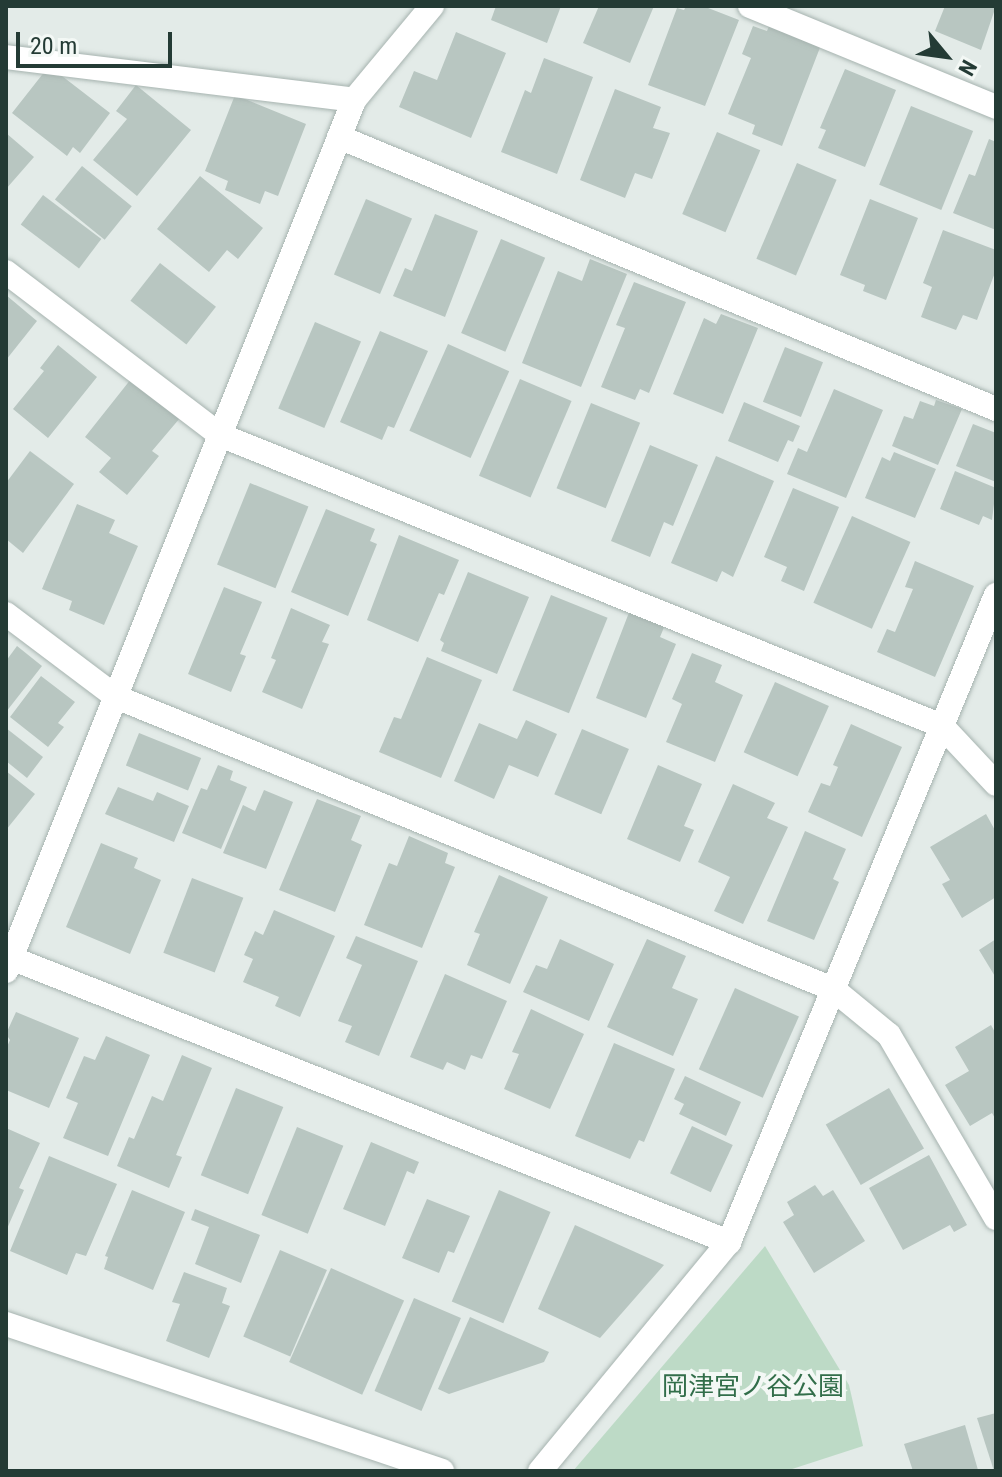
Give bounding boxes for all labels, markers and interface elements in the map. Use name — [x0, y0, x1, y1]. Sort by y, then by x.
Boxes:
scale bar — [20, 16, 176, 66]
north arrow — [906, 16, 986, 96]
text: 20 m — [30, 32, 77, 60]
text: N — [953, 56, 982, 80]
park label: 岡津宮ノ谷公園 — [662, 1371, 844, 1403]

